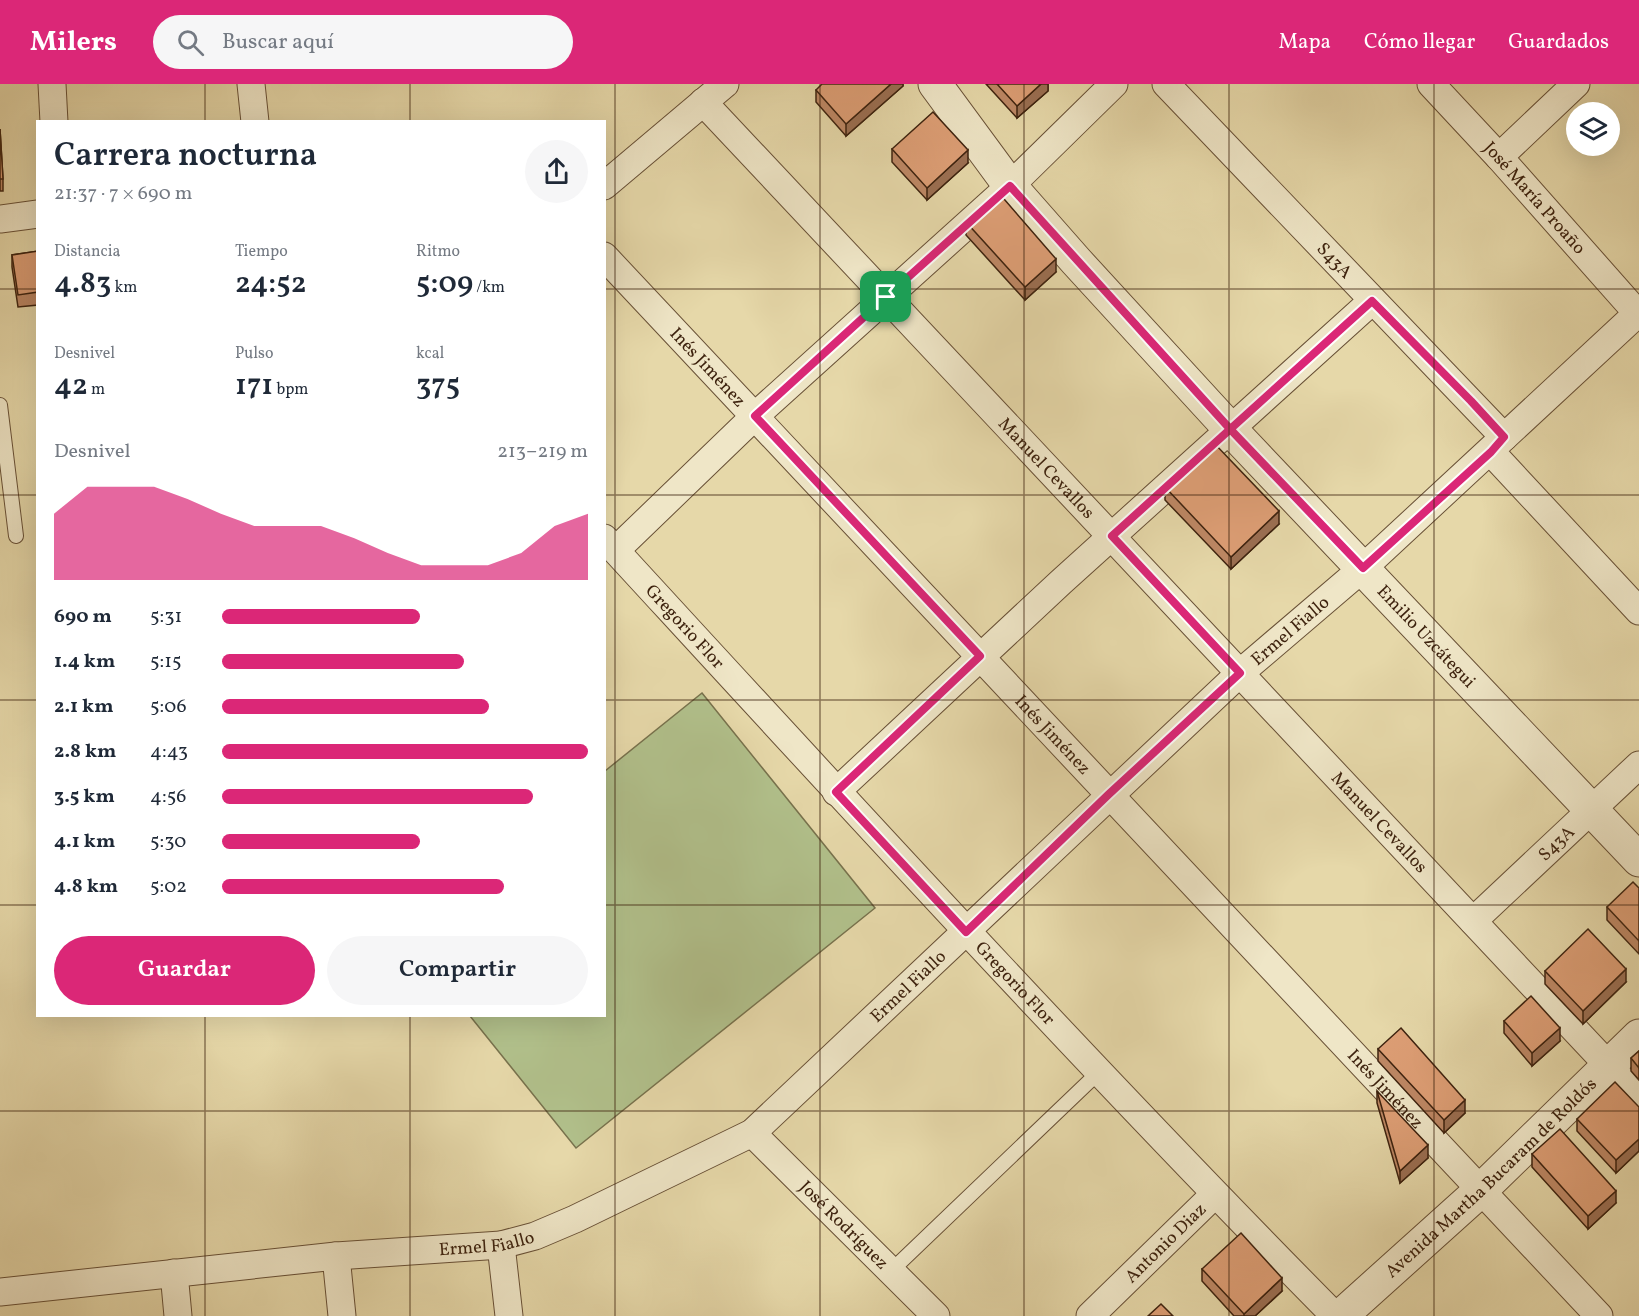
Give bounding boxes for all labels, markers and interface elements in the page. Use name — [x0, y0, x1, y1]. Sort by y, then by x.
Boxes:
search box — [153, 15, 573, 69]
text: Milers — [30, 23, 117, 62]
icon: search — [174, 26, 207, 59]
text: Buscar aquí — [222, 27, 334, 58]
text: Mapa — [1278, 28, 1331, 57]
text: Cómo llegar — [1364, 28, 1475, 57]
text: Guardados — [1508, 28, 1609, 57]
map controls — [1566, 102, 1620, 156]
button: layers — [1566, 102, 1620, 156]
text: Carrera nocturna — [54, 134, 317, 180]
street label: José María Proaño — [1477, 137, 1591, 261]
button: share — [525, 140, 588, 203]
text: 21:37 · 7 × 690 m — [54, 180, 192, 208]
street label: S43A — [1310, 238, 1357, 285]
text: Distancia — [54, 241, 120, 263]
text: Tiempo — [235, 241, 288, 263]
text: Ritmo — [416, 241, 460, 263]
text: 4.83 — [54, 263, 111, 305]
text: 24:52 — [235, 263, 306, 305]
text: 5:09 — [416, 263, 473, 305]
pin — [860, 271, 911, 322]
text: km — [111, 277, 137, 299]
text: /km — [473, 277, 505, 299]
icon: arrive — [869, 280, 902, 313]
street label: Inés Jiménez — [663, 322, 751, 413]
text: Desnivel — [54, 343, 115, 365]
text: Pulso — [235, 343, 273, 365]
text: kcal — [416, 343, 444, 365]
text: 42 — [54, 365, 88, 407]
text: 171 — [235, 365, 273, 407]
text: 375 — [416, 365, 460, 407]
text: m — [88, 379, 105, 401]
text: bpm — [273, 379, 308, 401]
street label: Manuel Cevallos — [992, 413, 1100, 525]
text: Desnivel — [54, 438, 130, 466]
text: 213–219 m — [497, 438, 588, 466]
street label: Gregorio Flor — [639, 580, 730, 675]
street label: Emilio Uzcátegui — [1370, 580, 1481, 694]
street label: Ermel Fiallo — [1246, 591, 1336, 672]
text: 690 m — [54, 603, 112, 631]
text: 5:31 — [150, 603, 182, 631]
text: 1.4 km — [54, 648, 115, 676]
text: 5:15 — [150, 648, 182, 676]
street label: Inés Jiménez — [1008, 690, 1096, 781]
text: 2.1 km — [54, 693, 114, 721]
text: 5:06 — [150, 693, 187, 721]
text: 2.8 km — [54, 738, 116, 766]
text: 4:43 — [150, 738, 188, 766]
street label: Manuel Cevallos — [1325, 767, 1432, 879]
text: 3.5 km — [54, 783, 115, 811]
text: 4:56 — [150, 783, 186, 811]
street label: S43A — [1533, 820, 1581, 867]
text: 4.1 km — [54, 828, 115, 856]
text: 5:30 — [150, 828, 186, 856]
text: 4.8 km — [54, 873, 118, 901]
text: 5:02 — [150, 873, 187, 901]
button: Guardar — [54, 936, 315, 1005]
button: Compartir — [327, 936, 588, 1005]
street label: Gregorio Flor — [969, 936, 1060, 1032]
street label: Ermel Fiallo — [865, 945, 953, 1029]
street label: Inés Jiménez — [1341, 1044, 1428, 1135]
street label: Avenida Martha Bucaram de Roldós — [1380, 1073, 1603, 1284]
street label: José Rodríguez — [793, 1176, 893, 1276]
street label: Antonio Diaz — [1120, 1198, 1213, 1289]
street label: Ermel Fiallo — [438, 1226, 537, 1263]

